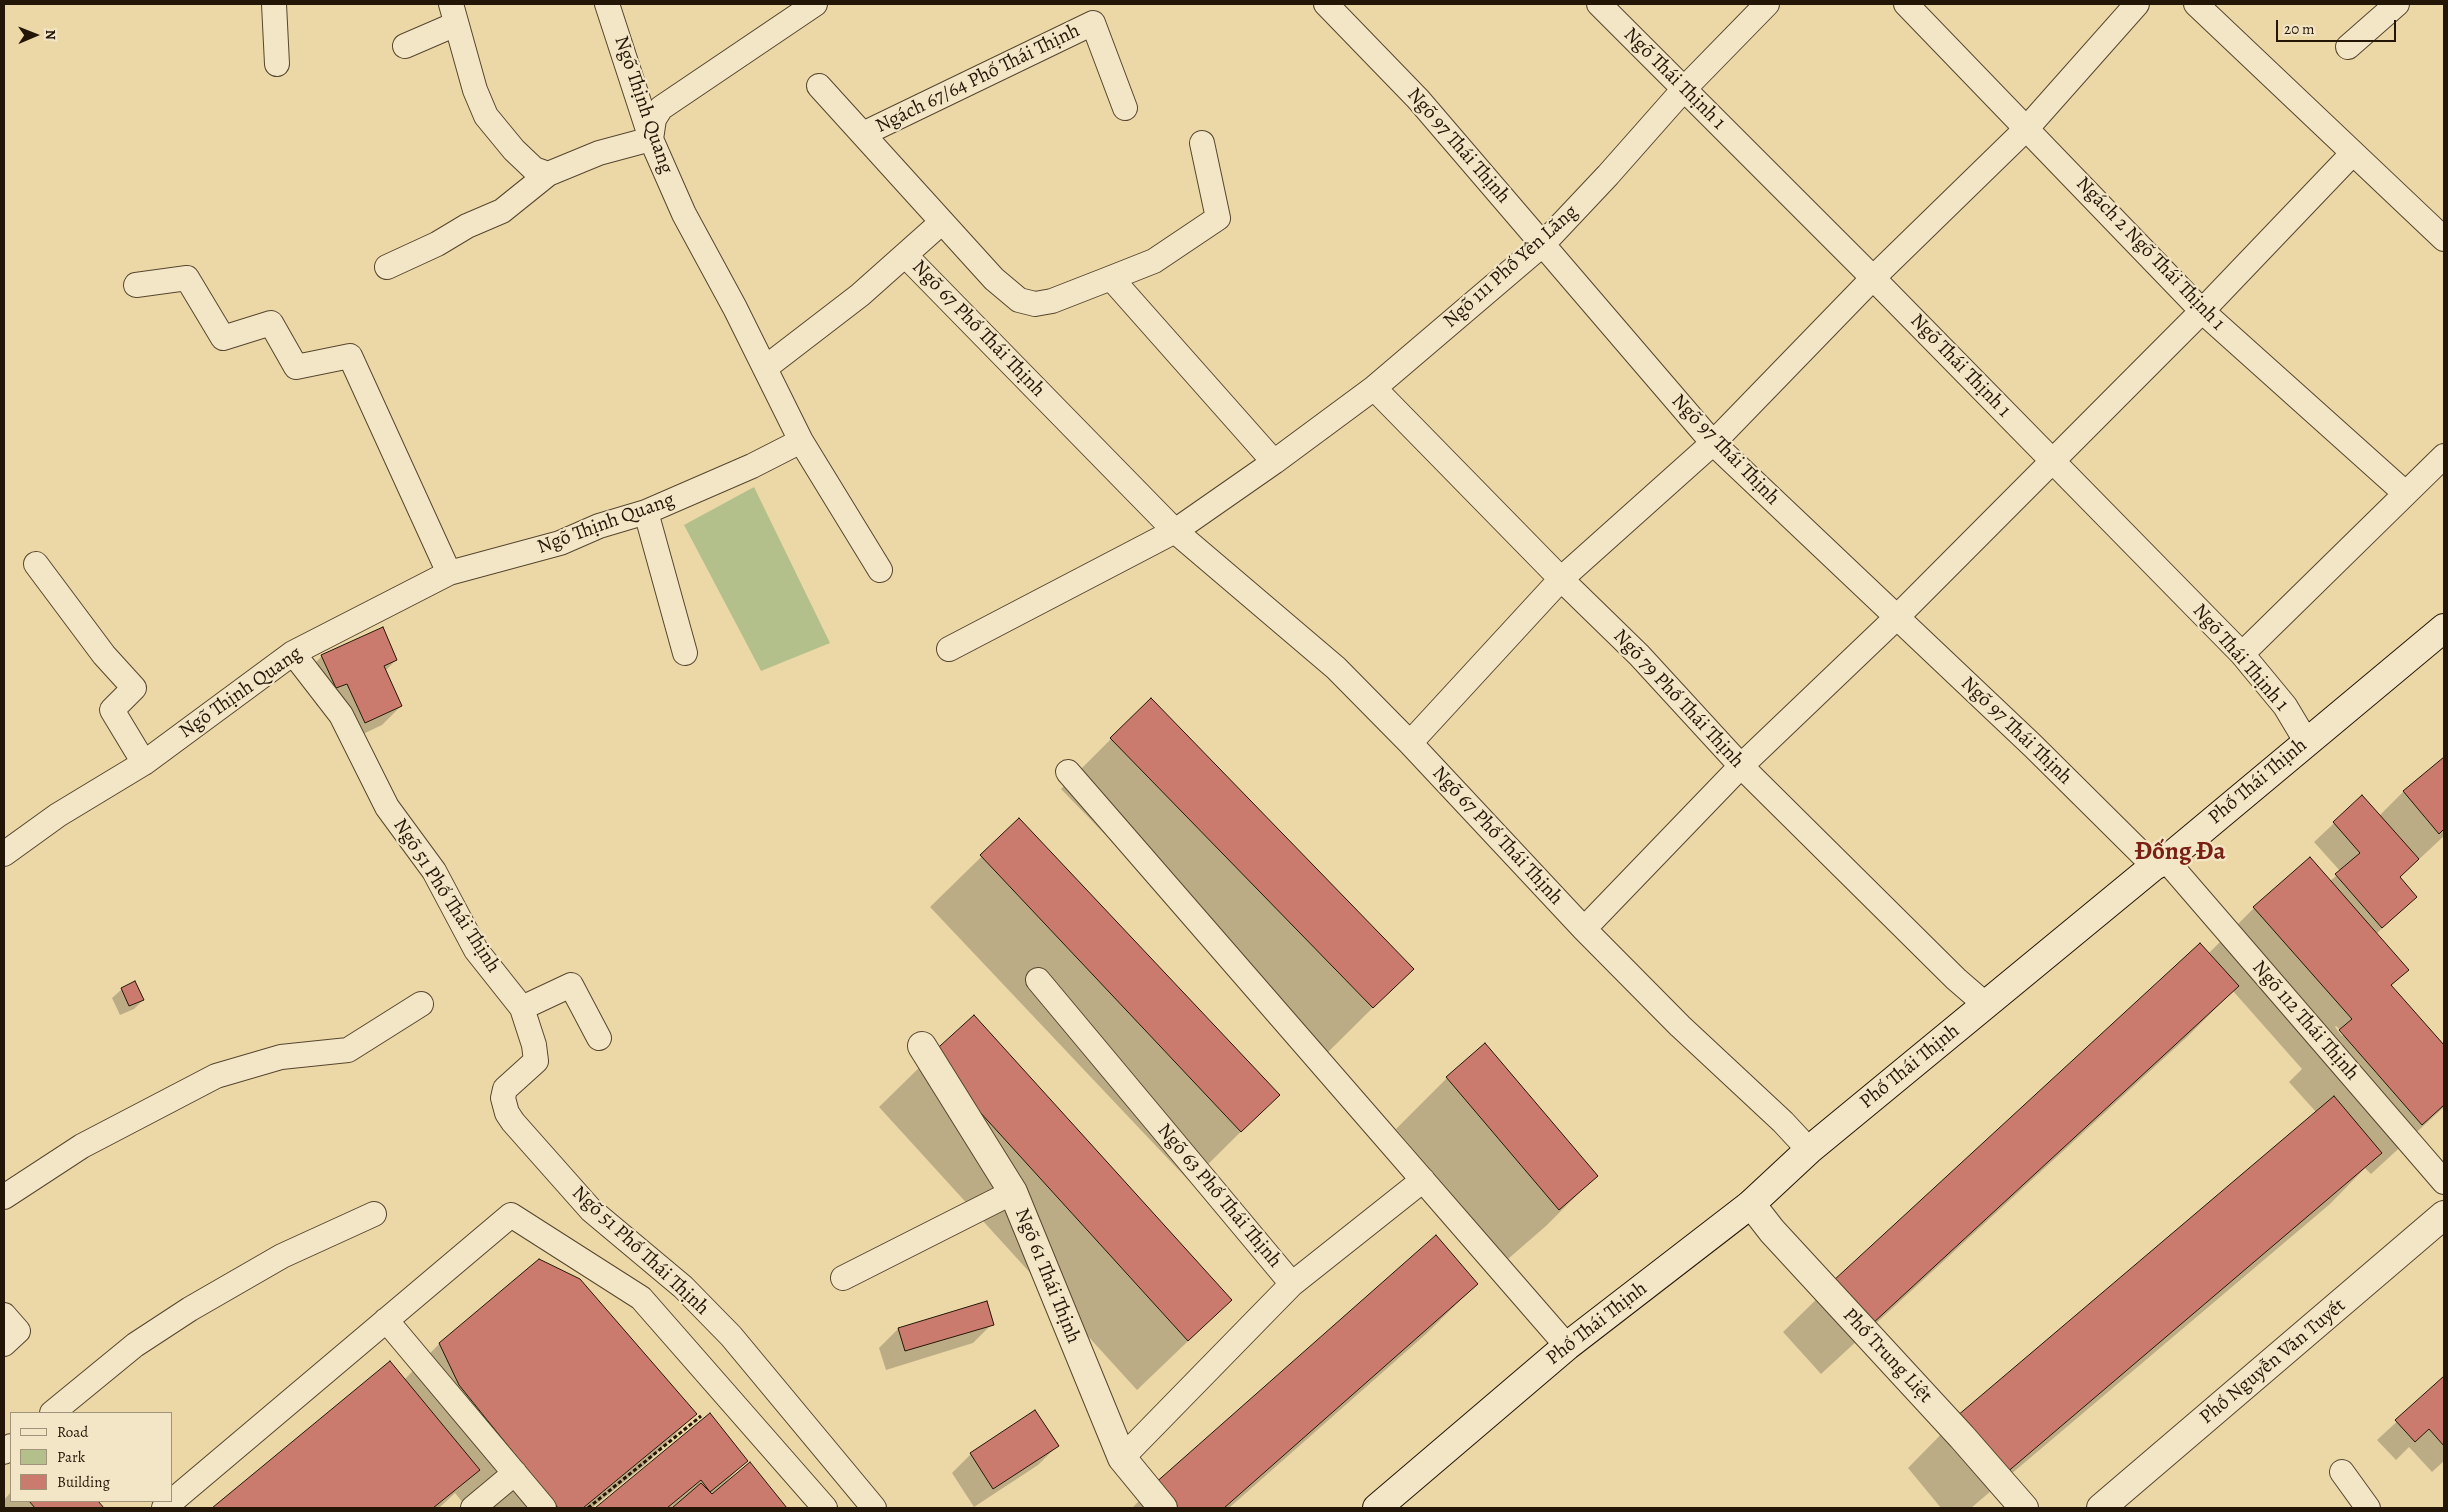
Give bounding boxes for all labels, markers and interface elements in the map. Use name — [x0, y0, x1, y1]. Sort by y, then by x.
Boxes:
north arrow — [10, 10, 60, 60]
scale bar — [2278, 10, 2398, 42]
street label: Ngách 67/64 Phố Thái Thịnh — [872, 19, 1084, 139]
text: 20 m — [2284, 19, 2315, 39]
street label: Ngõ Thái Thịnh 1 — [1618, 23, 1730, 135]
text: N — [41, 29, 60, 40]
street label: Ngõ Thịnh Quang — [608, 33, 678, 177]
street label: Ngõ 97 Thái Thịnh — [1401, 83, 1515, 209]
street label: Ngách 2 Ngõ Thái Thịnh 1 — [2070, 172, 2230, 336]
street label: Ngõ 111 Phố Yên Lãng — [1439, 200, 1583, 334]
street label: Ngõ 67 Phố Thái Thịnh — [907, 256, 1049, 402]
street label: Ngõ Thái Thịnh 1 — [1905, 309, 2015, 423]
street label: Ngõ 97 Thái Thịnh — [1666, 389, 1784, 511]
street label: Ngõ Thịnh Quang — [534, 488, 678, 560]
street label: Ngõ Thái Thịnh 1 — [2187, 599, 2293, 717]
street label: Ngõ 79 Phố Thái Thịnh — [1608, 625, 1748, 773]
street label: Ngõ Thịnh Quang — [175, 642, 307, 744]
street label: Ngõ 97 Thái Thịnh — [1955, 672, 2077, 790]
street label: Phố Thái Thịnh — [2204, 734, 2312, 830]
street label: Ngõ 67 Phố Thái Thịnh — [1427, 762, 1567, 910]
street label: Ngõ 51 Phố Thái Thịnh — [387, 815, 505, 977]
district label: Đống Đa — [2134, 838, 2226, 868]
street label: Ngõ 112 Thái Thịnh — [2246, 956, 2364, 1086]
street label: Phố Thái Thịnh — [1855, 1019, 1965, 1115]
street label: Ngõ 63 Phố Thái Thịnh — [1152, 1119, 1286, 1273]
street label: Ngõ 51 Phố Thái Thịnh — [566, 1181, 714, 1321]
street label: Ngõ 61 Thái Thịnh — [1009, 1205, 1085, 1347]
street label: Phố Thái Thịnh — [1542, 1277, 1652, 1371]
street label: Phố Nguyễn Văn Tuyết — [2195, 1294, 2351, 1430]
street label: Phố Trung Liệt — [1837, 1304, 1937, 1408]
legend — [10, 1412, 172, 1502]
text: Road — [57, 1422, 88, 1442]
text: Park — [57, 1447, 85, 1467]
text: Building — [57, 1472, 110, 1492]

